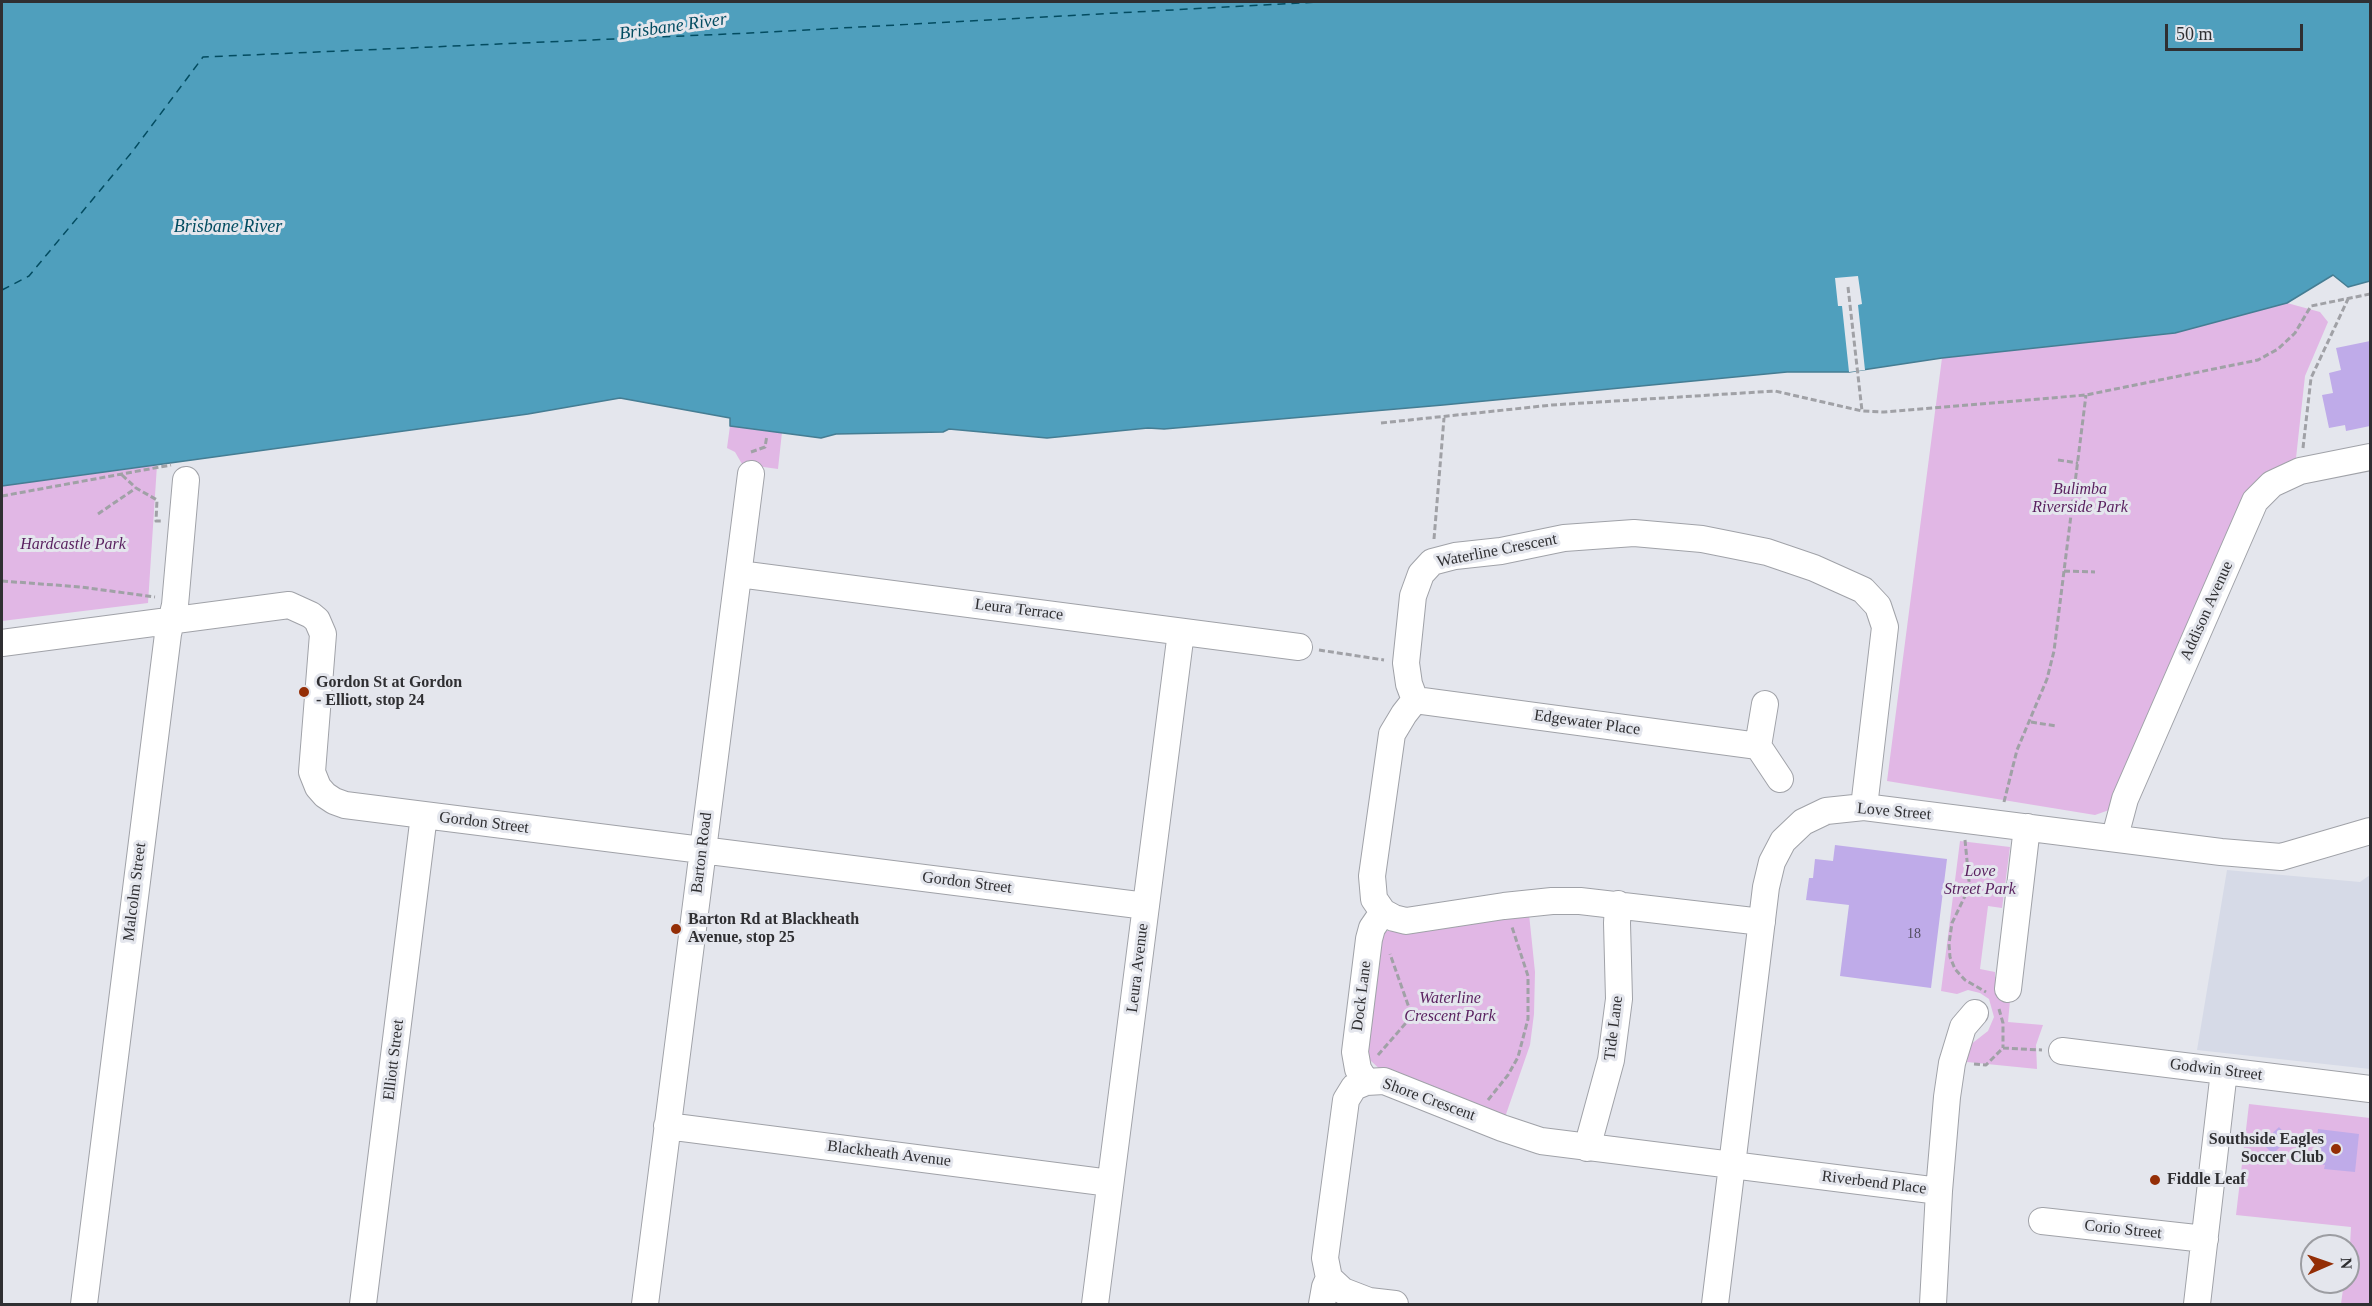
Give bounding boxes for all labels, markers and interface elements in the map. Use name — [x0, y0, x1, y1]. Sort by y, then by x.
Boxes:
water label: Brisbane River — [618, 9, 728, 45]
scale bar — [2168, 12, 2306, 50]
text: 50 m — [2176, 24, 2213, 44]
water label: Brisbane River — [174, 216, 282, 238]
park label: Bulimba Riverside Park — [2032, 480, 2128, 518]
street label: Waterline Crescent — [1435, 530, 1559, 572]
park label: Hardcastle Park — [20, 535, 126, 555]
street label: Addison Avenue — [2177, 558, 2237, 664]
street label: Leura Terrace — [974, 595, 1064, 625]
place label: Gordon St at Gordon - Elliott, stop 24 — [316, 673, 462, 711]
marker: Gordon St at Gordon - Elliott, stop 24 — [297, 685, 311, 699]
street label: Edgewater Place — [1533, 706, 1641, 740]
street label: Love Street — [1856, 799, 1932, 825]
street label: Gordon Street — [438, 808, 530, 838]
street label: Barton Road — [688, 811, 716, 895]
street label: Malcolm Street — [119, 842, 151, 942]
park label: Love Street Park — [1944, 862, 2016, 900]
street label: Gordon Street — [921, 868, 1013, 898]
place label: Barton Rd at Blackheath Avenue, stop 25 — [688, 910, 859, 948]
marker: Barton Rd at Blackheath Avenue, stop 25 — [669, 922, 683, 936]
street label: Leura Avenue — [1123, 922, 1153, 1014]
house number: 18 — [1907, 926, 1921, 942]
street label: Dock Lane — [1348, 960, 1376, 1032]
park label: Waterline Crescent Park — [1404, 989, 1496, 1027]
street label: Tide Lane — [1601, 995, 1627, 1061]
street label: Elliott Street — [380, 1018, 408, 1102]
street label: Godwin Street — [2169, 1055, 2263, 1085]
street label: Shore Crescent — [1380, 1074, 1478, 1126]
place label: Southside Eagles Soccer Club — [2209, 1130, 2324, 1168]
street label: Blackheath Avenue — [826, 1137, 952, 1171]
marker: Southside Eagles Soccer Club — [2329, 1142, 2343, 1156]
street label: Riverbend Place — [1821, 1167, 1927, 1199]
place label: Fiddle Leaf — [2167, 1170, 2246, 1190]
marker: Fiddle Leaf — [2148, 1173, 2162, 1187]
street label: Corio Street — [2083, 1216, 2163, 1244]
north arrow — [2300, 1234, 2360, 1294]
text: N — [2338, 1257, 2355, 1269]

